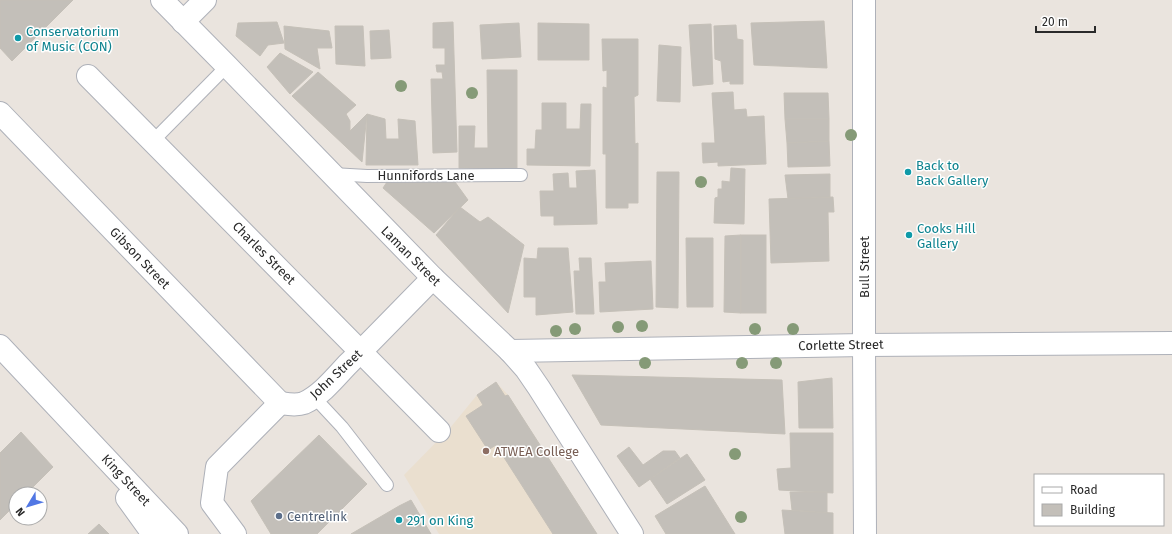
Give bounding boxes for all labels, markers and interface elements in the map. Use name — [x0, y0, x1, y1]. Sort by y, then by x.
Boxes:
scale bar — [1036, 8, 1095, 34]
text: 20 m — [1042, 15, 1068, 29]
place label: Conservatorium of Music (CON) — [26, 24, 119, 54]
marker: Conservatorium of Music (CON) — [13, 33, 23, 43]
place label: Back to Back Gallery — [916, 158, 989, 188]
marker: Back to Back Gallery — [903, 167, 913, 177]
street label: Hunnifords Lane — [377, 168, 475, 183]
street label: Charles Street — [230, 219, 299, 288]
place label: Cooks Hill Gallery — [917, 221, 976, 251]
street label: Laman Street — [378, 223, 444, 289]
street label: Gibson Street — [107, 224, 173, 292]
marker: Cooks Hill Gallery — [904, 230, 914, 240]
street label: Bull Street — [857, 236, 872, 298]
street label: Corlette Street — [798, 337, 884, 353]
street label: John Street — [307, 346, 365, 402]
place label: ATWEA College — [494, 444, 579, 459]
marker: ATWEA College — [481, 446, 491, 456]
street label: King Street — [99, 451, 154, 509]
legend — [1034, 474, 1164, 526]
text: Road — [1070, 483, 1098, 497]
north arrow — [8, 486, 48, 526]
text: Building — [1070, 503, 1116, 517]
text: N — [13, 505, 28, 519]
place label: Centrelink — [287, 509, 347, 524]
marker: Centrelink — [274, 511, 284, 521]
place label: 291 on King — [407, 513, 474, 528]
marker: 291 on King — [394, 515, 404, 525]

